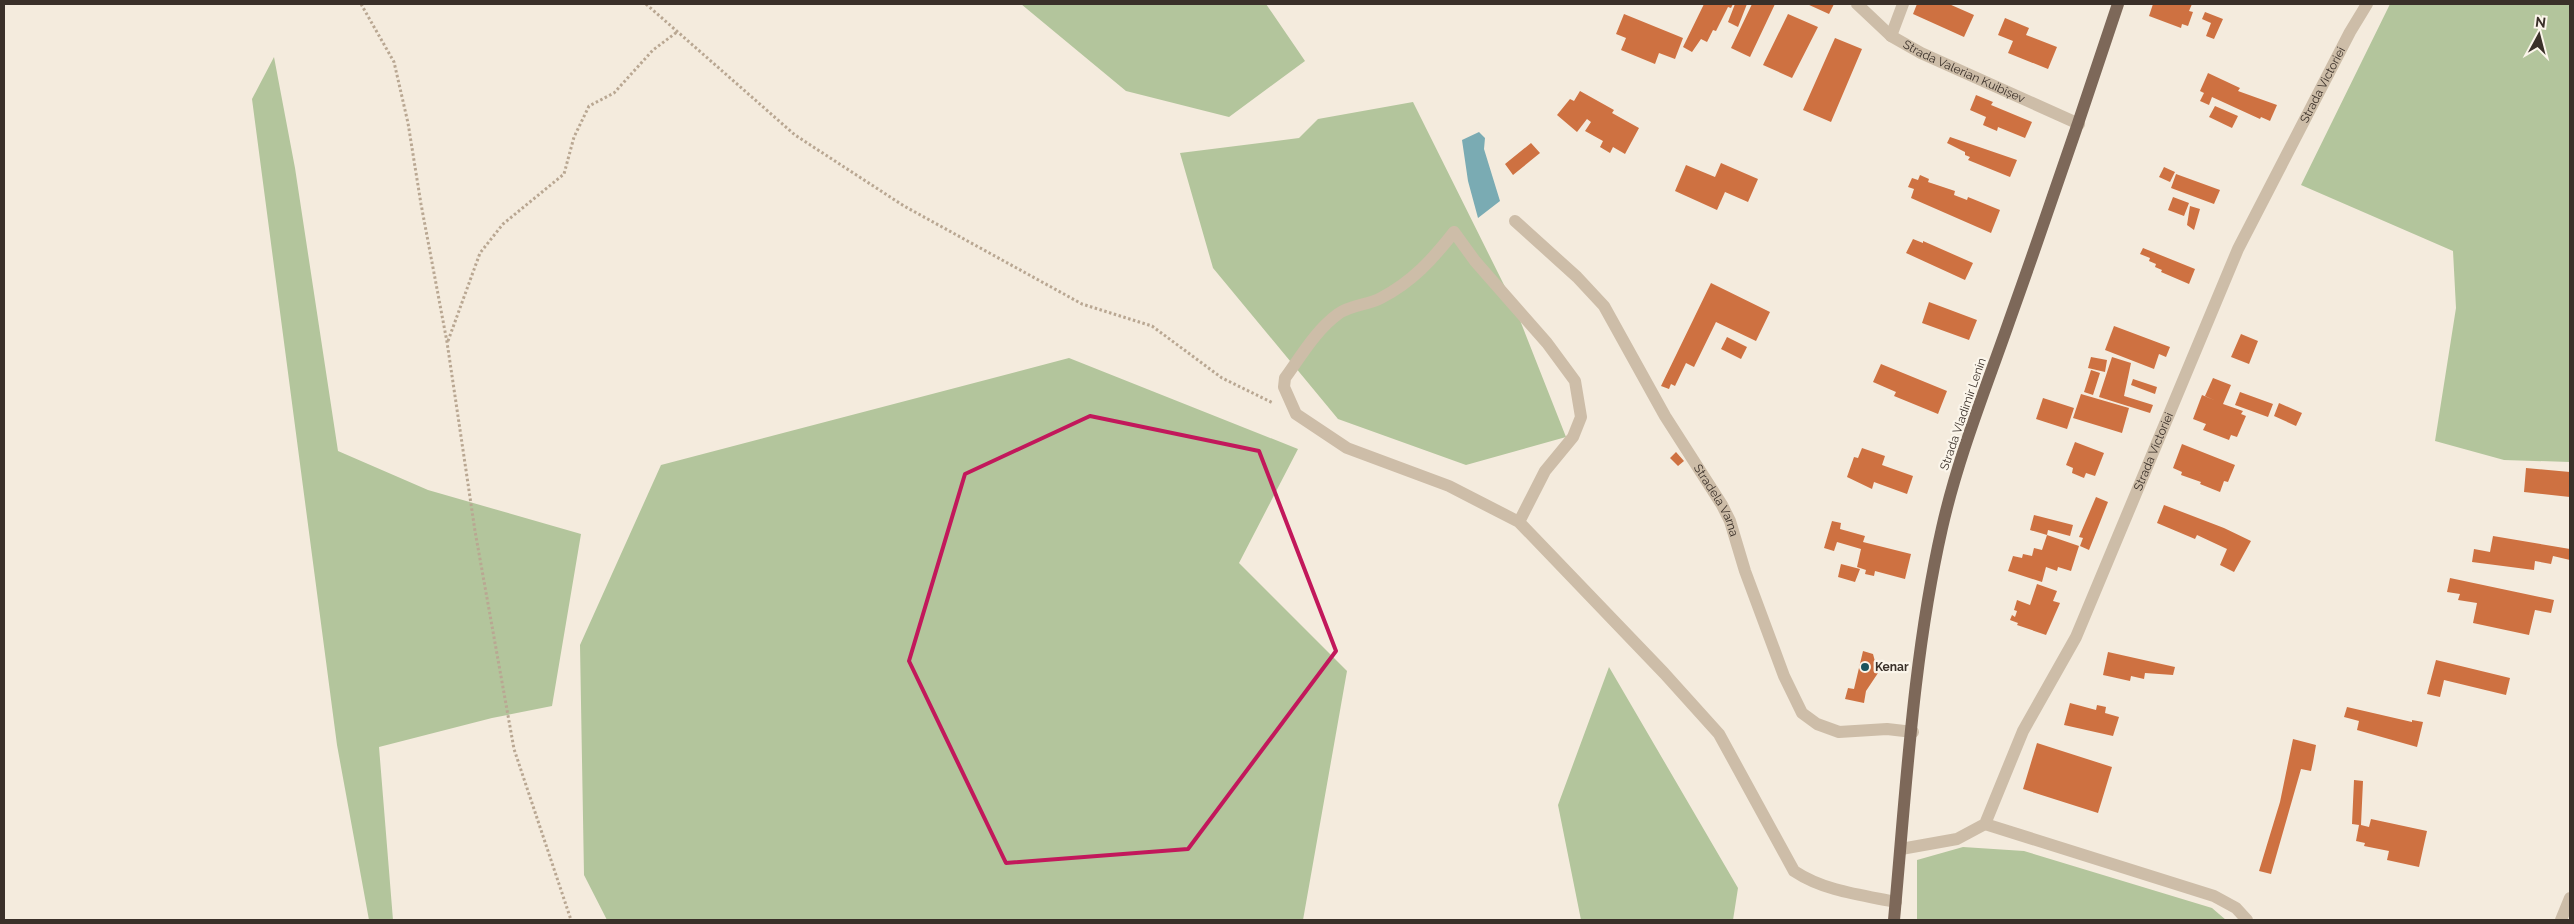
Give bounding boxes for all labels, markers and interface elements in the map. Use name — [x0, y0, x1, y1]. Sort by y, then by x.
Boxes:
north arrow — [2514, 10, 2564, 60]
text: N — [2534, 14, 2547, 31]
street label: Strada Valerian Kuibîșev — [1900, 37, 2028, 106]
street label: Strada Victoriei — [2297, 45, 2348, 125]
street label: Strada Vladimir Lenin — [1937, 356, 1989, 472]
street label: Strada Victoriei — [2131, 410, 2176, 493]
street label: Stradela Varna — [1691, 462, 1741, 538]
place label: Kenar — [1875, 660, 1909, 674]
marker: Kenar — [1859, 661, 1871, 673]

